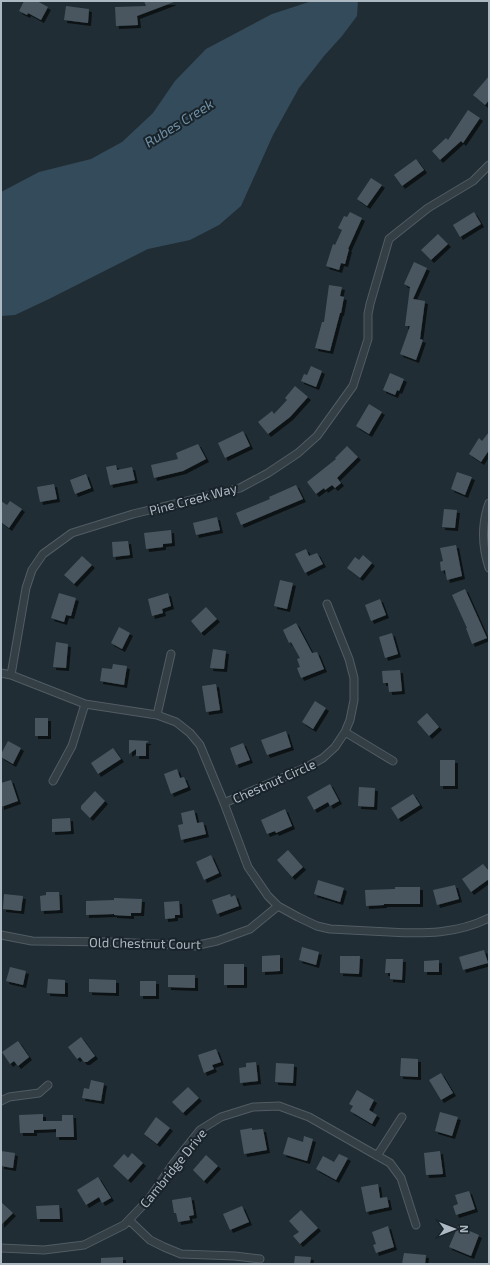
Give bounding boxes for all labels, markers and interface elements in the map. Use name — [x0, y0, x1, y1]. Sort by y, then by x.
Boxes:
water label: Rubes Creek — [141, 95, 216, 150]
street label: Pine Creek Way — [147, 480, 239, 518]
street label: Chestnut Circle — [230, 756, 318, 806]
street label: Old Chestnut Court — [89, 934, 201, 952]
street label: Cambridge Drive — [136, 1125, 210, 1211]
north arrow — [434, 1209, 474, 1249]
text: N — [458, 1225, 471, 1233]

